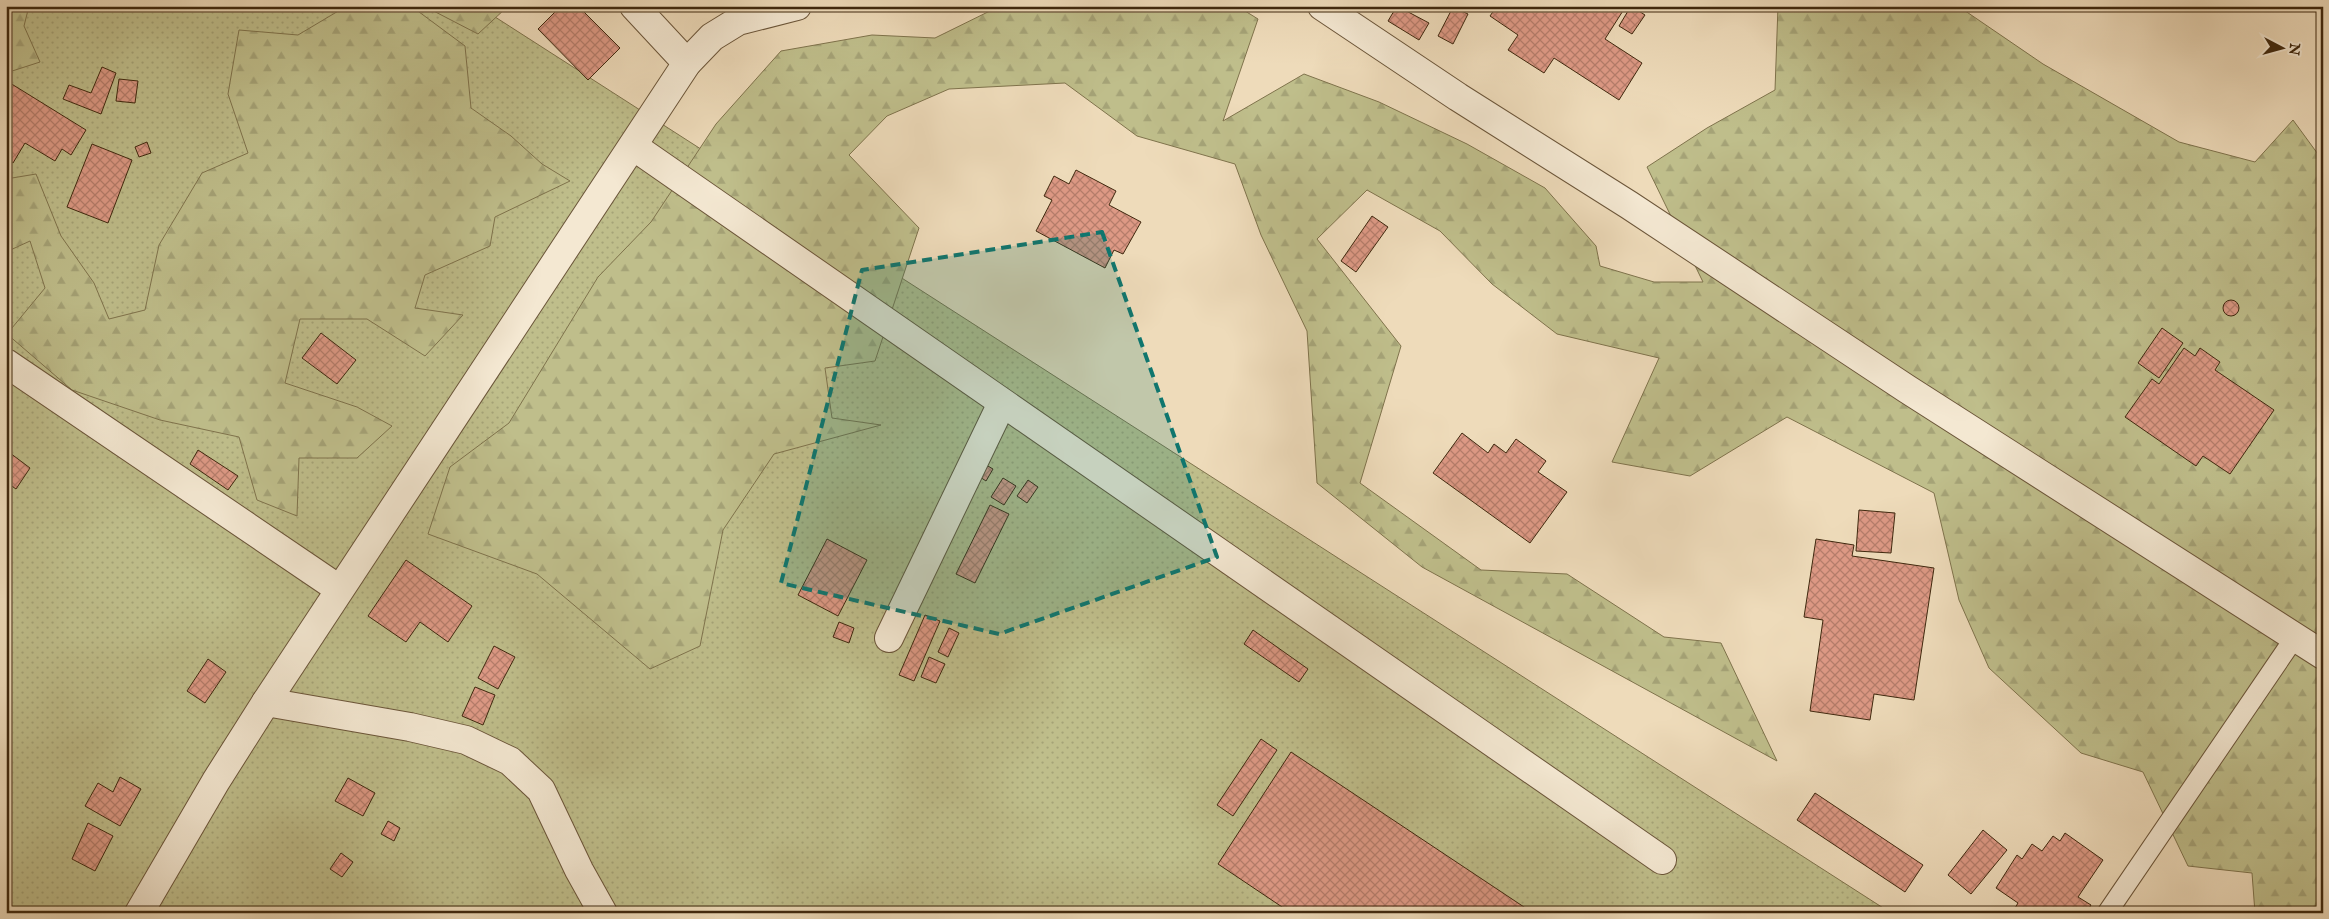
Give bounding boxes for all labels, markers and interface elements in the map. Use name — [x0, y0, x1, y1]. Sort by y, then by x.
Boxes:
north arrow — [2256, 22, 2306, 72]
text: N — [2284, 41, 2304, 56]

